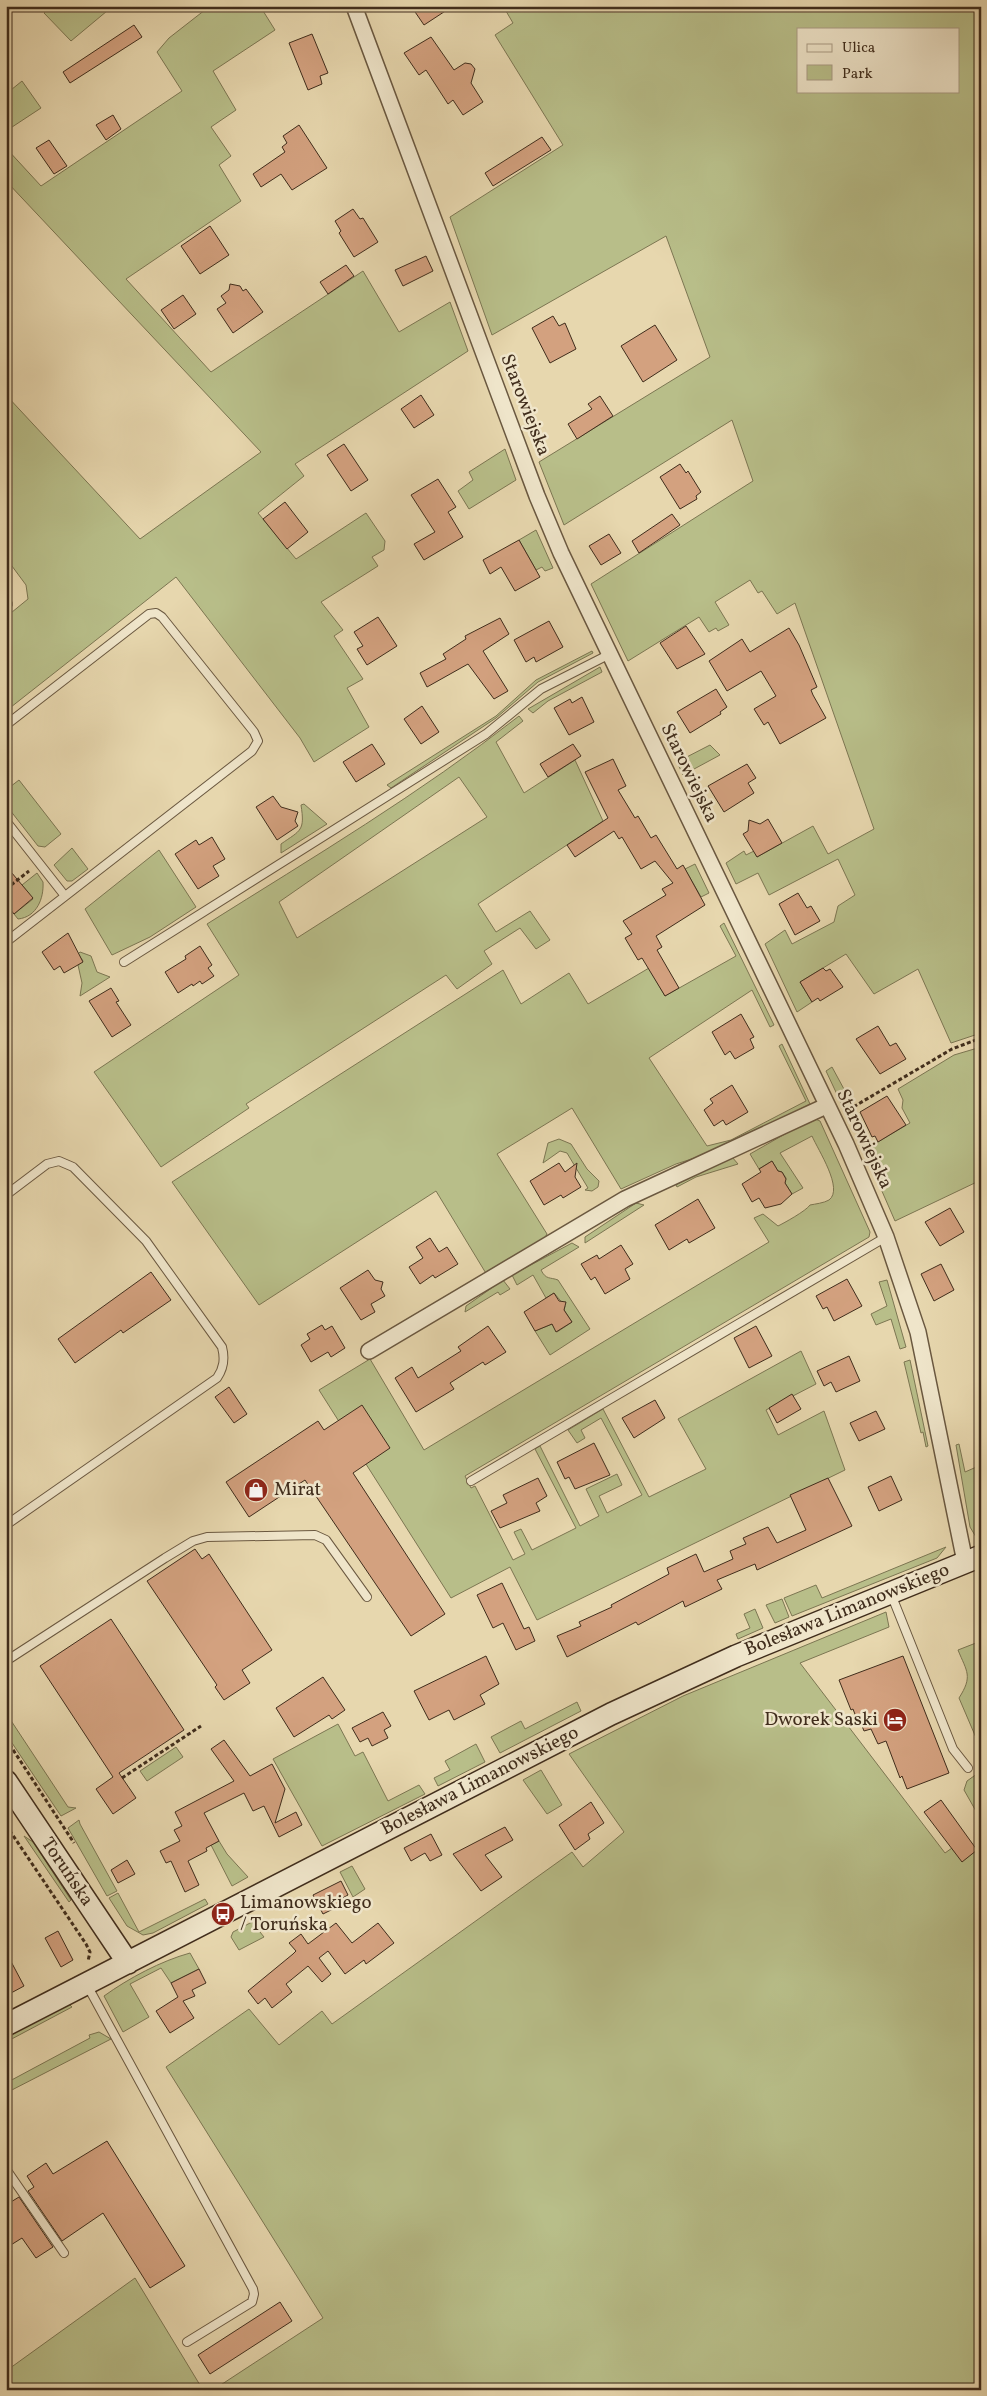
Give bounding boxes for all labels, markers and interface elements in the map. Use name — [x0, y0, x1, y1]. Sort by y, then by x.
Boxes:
legend — [797, 28, 960, 92]
text: Ulica — [842, 38, 875, 59]
text: Park — [842, 64, 873, 85]
street label: Starowiejska — [494, 350, 556, 460]
street label: Starowiejska — [654, 719, 724, 827]
street label: Starowiejska — [830, 1085, 898, 1193]
shop icon: Mirat — [243, 1477, 269, 1503]
place label: Mirat — [274, 1477, 322, 1503]
street label: Bolesława Limanowskiego — [741, 1557, 953, 1663]
place label: Dworek Saski — [764, 1707, 878, 1733]
hotel icon: Dworek Saski — [882, 1707, 908, 1733]
street label: Bolesława Limanowskiego — [377, 1720, 583, 1842]
street label: Toruńska — [34, 1832, 100, 1912]
place label: Limanowskiego / Toruńska — [240, 1890, 372, 1938]
bus stop icon: Limanowskiego / Toruńska — [210, 1901, 236, 1927]

